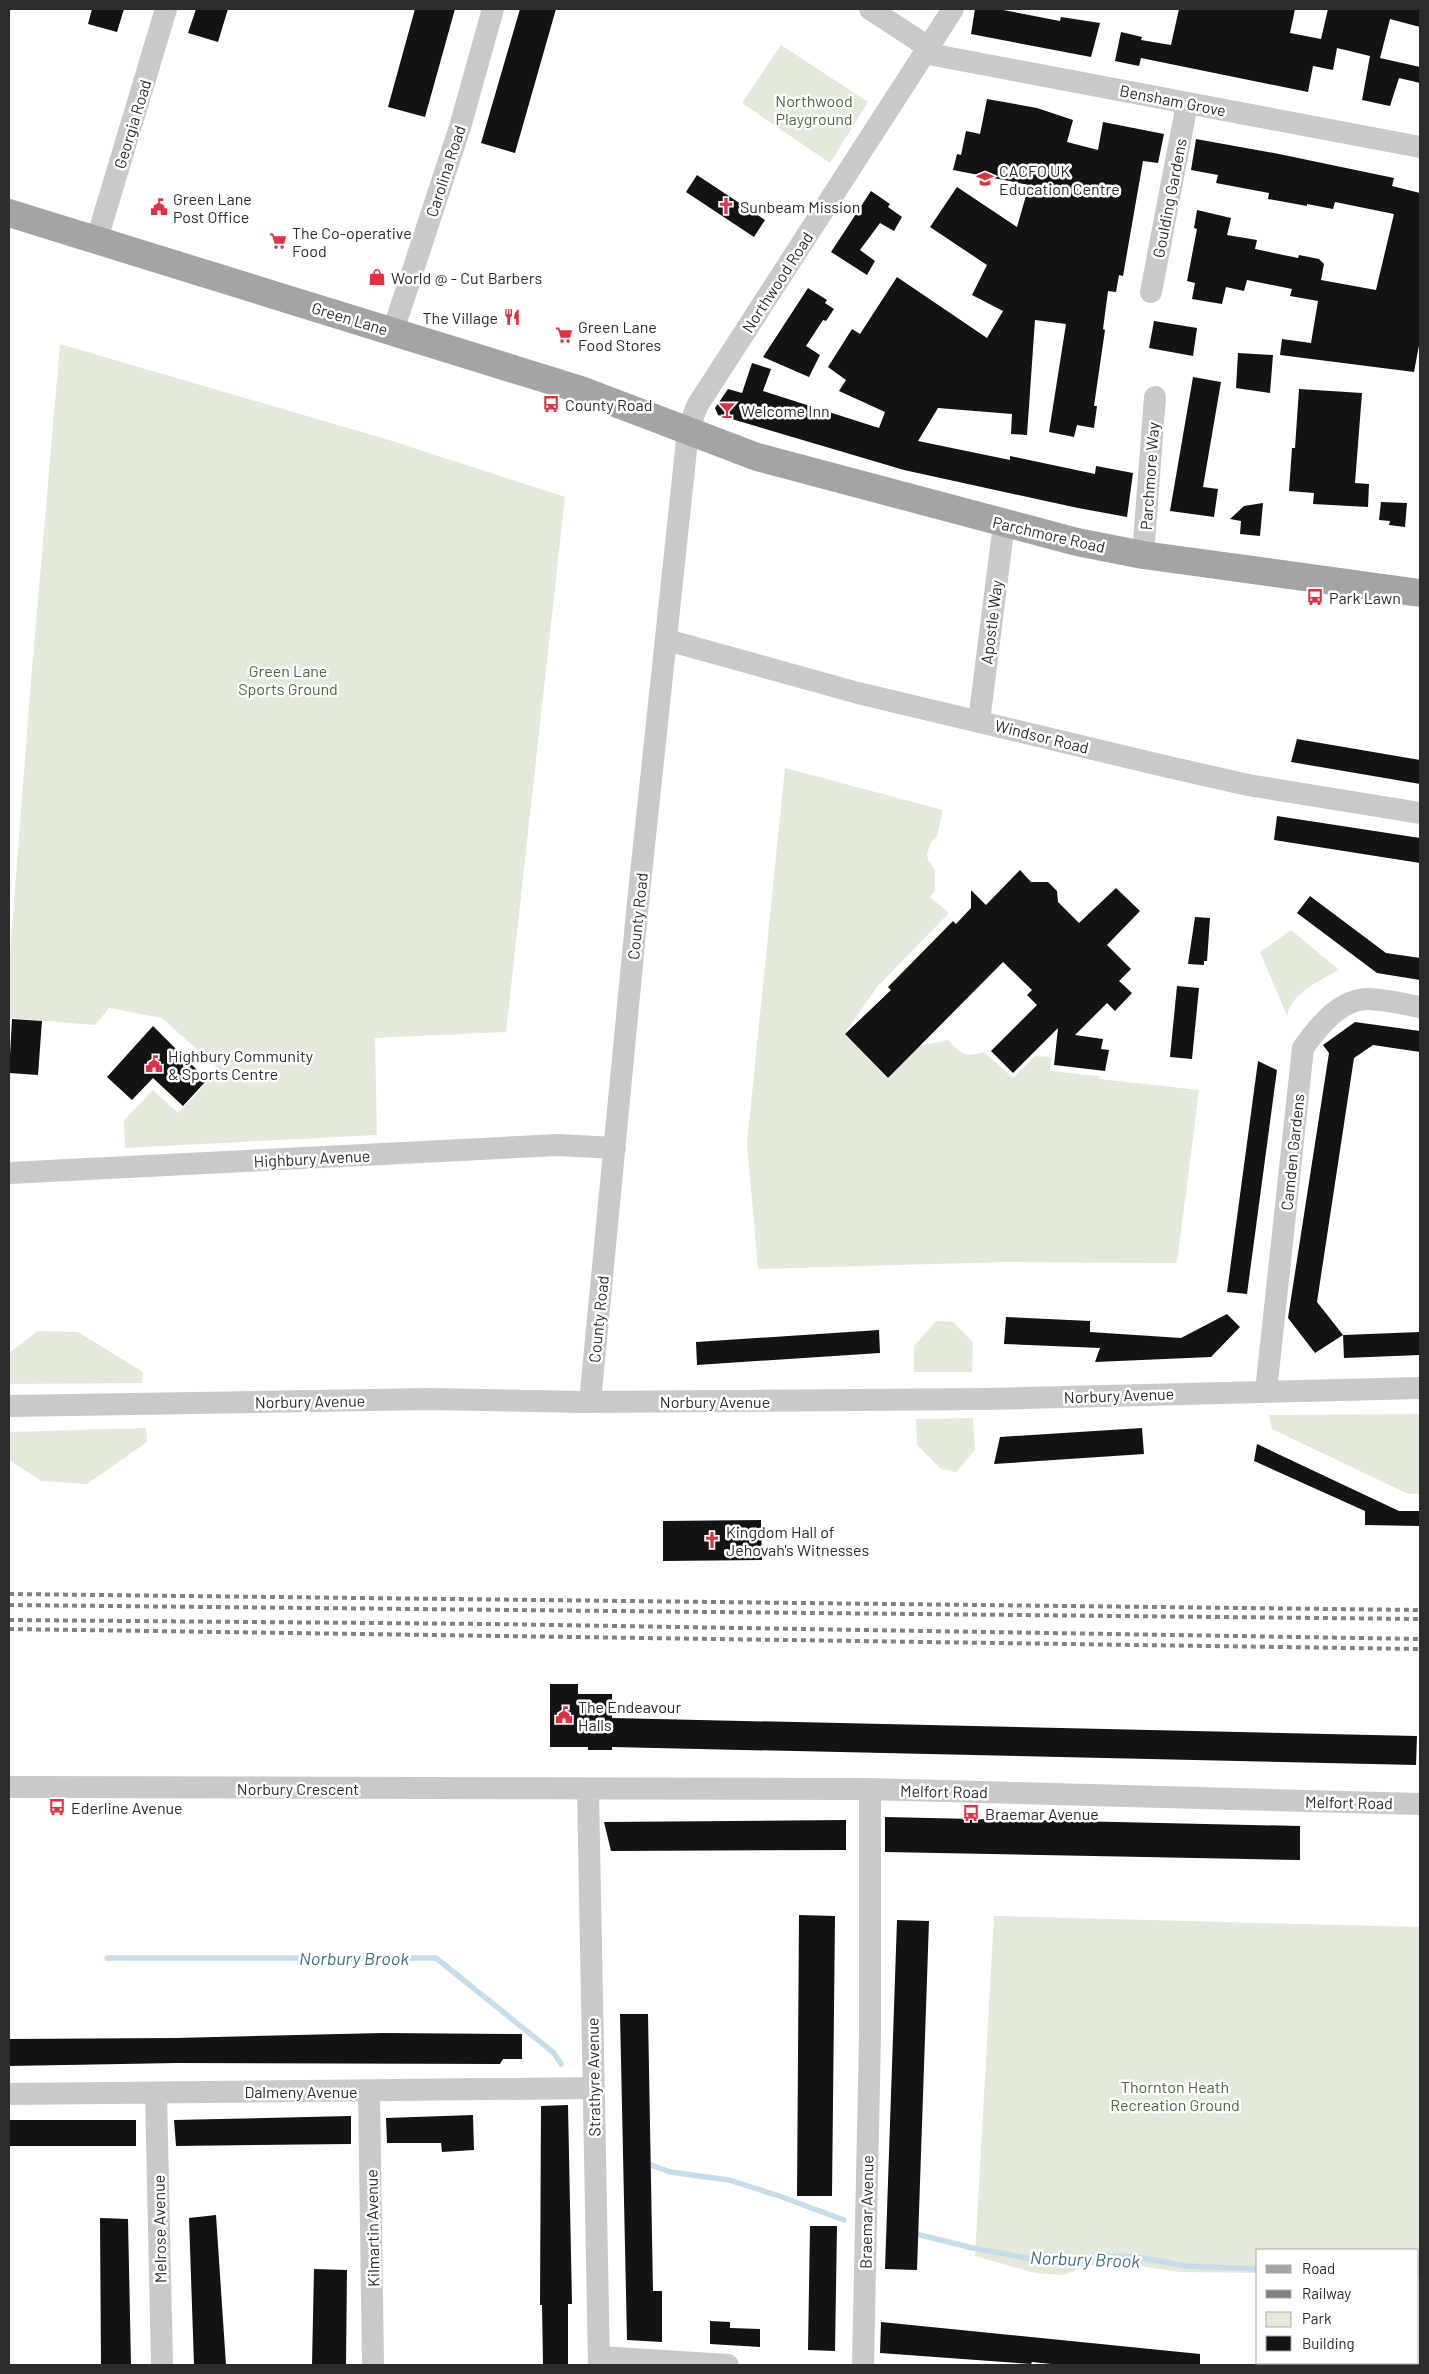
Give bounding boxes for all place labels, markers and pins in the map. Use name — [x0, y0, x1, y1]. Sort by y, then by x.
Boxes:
place label: CACFO UK Education Centre — [999, 161, 1120, 198]
school or university icon: CACFO UK Education Centre — [975, 169, 995, 189]
place label: Green Lane Post Office — [173, 189, 252, 226]
church icon: Sunbeam Mission — [716, 196, 736, 216]
public building icon: Green Lane Post Office — [149, 197, 169, 217]
place label: Sunbeam Mission — [740, 197, 860, 216]
place label: The Co-operative Food — [292, 223, 412, 260]
supermarket icon: The Co-operative Food — [268, 231, 288, 251]
shop icon: World @ - Cut Barbers — [367, 267, 387, 287]
place label: World @ - Cut Barbers — [391, 268, 542, 287]
restaurant icon: The Village — [502, 307, 522, 327]
place label: The Village — [423, 308, 498, 327]
place label: Green Lane Food Stores — [578, 317, 661, 354]
supermarket icon: Green Lane Food Stores — [554, 325, 574, 345]
bus stop icon: County Road — [541, 394, 561, 414]
place label: County Road — [565, 395, 652, 414]
bar icon: Welcome Inn — [717, 400, 737, 420]
place label: Welcome Inn — [741, 401, 830, 420]
bus stop icon: Park Lawn — [1305, 587, 1325, 607]
place label: Park Lawn — [1329, 588, 1401, 607]
place label: Highbury Community & Sports Centre — [168, 1046, 314, 1083]
public building icon: Highbury Community & Sports Centre — [144, 1054, 164, 1074]
place label: Kingdom Hall of Jehovah's Witnesses — [726, 1522, 869, 1559]
church icon: Kingdom Hall of Jehovah's Witnesses — [702, 1530, 722, 1550]
place label: The Endeavour Halls — [578, 1697, 681, 1734]
public building icon: The Endeavour Halls — [554, 1705, 574, 1725]
bus stop icon: Ederline Avenue — [47, 1797, 67, 1817]
place label: Ederline Avenue — [71, 1798, 183, 1817]
bus stop icon: Braemar Avenue — [961, 1803, 981, 1823]
place label: Braemar Avenue — [985, 1804, 1099, 1823]

